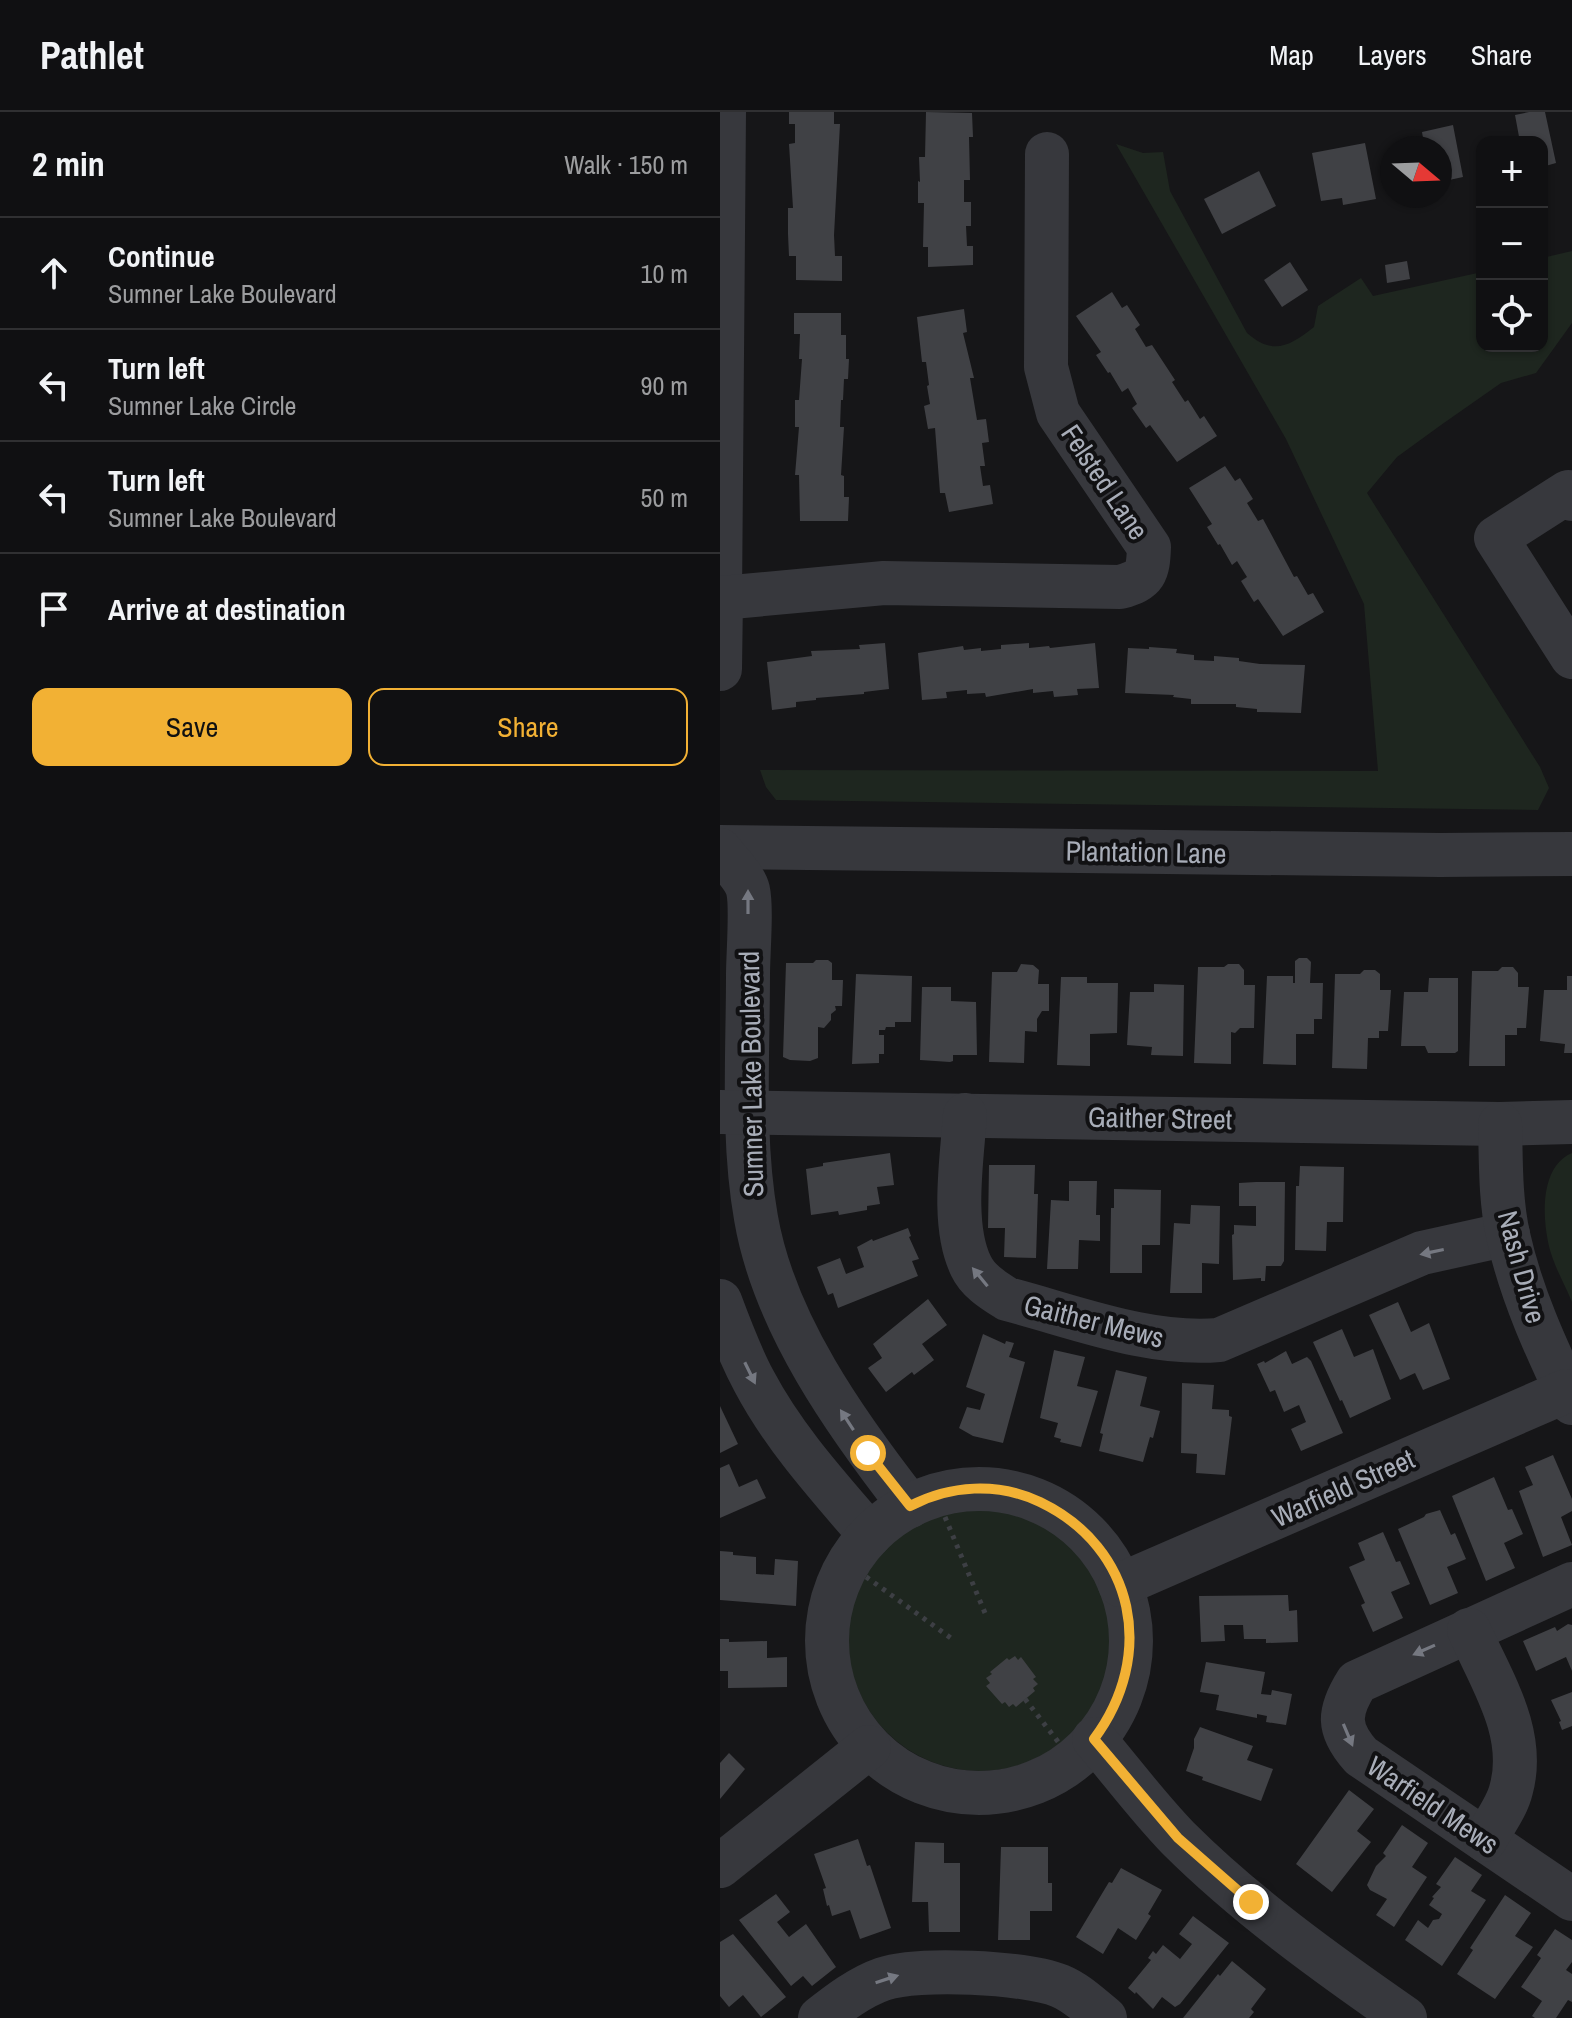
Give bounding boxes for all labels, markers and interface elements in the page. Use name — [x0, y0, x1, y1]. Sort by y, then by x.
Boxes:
text: Pathlet — [40, 30, 144, 81]
text: Map — [1269, 36, 1314, 74]
text: Layers — [1358, 36, 1427, 74]
text: Share — [1471, 36, 1532, 74]
north arrow — [1380, 136, 1452, 208]
map controls — [1476, 136, 1548, 352]
button: + — [1476, 136, 1548, 208]
text: 2 min — [32, 141, 105, 187]
text: Walk · 150 m — [564, 147, 688, 182]
button: − — [1476, 208, 1548, 280]
text: Continue — [108, 236, 215, 276]
icon: ahead — [32, 251, 76, 295]
text: 10 m — [641, 256, 688, 291]
text: Sumner Lake Boulevard — [108, 276, 337, 311]
button: locate — [1476, 280, 1548, 352]
text: Turn left — [108, 348, 205, 388]
icon: left — [32, 363, 76, 407]
text: 90 m — [641, 368, 688, 403]
text: Sumner Lake Circle — [108, 388, 296, 423]
street label: Felsted Lane — [1052, 417, 1158, 547]
text: Turn left — [108, 460, 205, 500]
icon: left — [32, 475, 76, 519]
text: 50 m — [641, 480, 688, 515]
text: Sumner Lake Boulevard — [108, 500, 337, 535]
icon: arrive — [32, 587, 76, 631]
text: Arrive at destination — [108, 589, 346, 629]
button: Save — [32, 688, 352, 766]
button: Share — [368, 688, 688, 766]
street label: Plantation Lane — [1065, 832, 1227, 872]
one-way arrow — [742, 889, 754, 914]
street label: Sumner Lake Boulevard — [730, 951, 772, 1197]
street label: Gaither Street — [1088, 1098, 1232, 1138]
street label: Nash Drive — [1489, 1207, 1555, 1327]
one-way arrow — [1419, 1246, 1444, 1259]
one-way arrow — [972, 1267, 988, 1287]
street label: Gaither Mews — [1020, 1285, 1168, 1357]
one-way arrow — [743, 1361, 757, 1384]
one-way arrow — [840, 1410, 855, 1431]
route start — [850, 1435, 886, 1471]
street label: Warfield Street — [1266, 1440, 1420, 1536]
one-way arrow — [1412, 1643, 1436, 1656]
one-way arrow — [1342, 1723, 1355, 1747]
street label: Warfield Mews — [1360, 1747, 1506, 1863]
route end — [1233, 1884, 1269, 1920]
one-way arrow — [875, 1972, 899, 1985]

